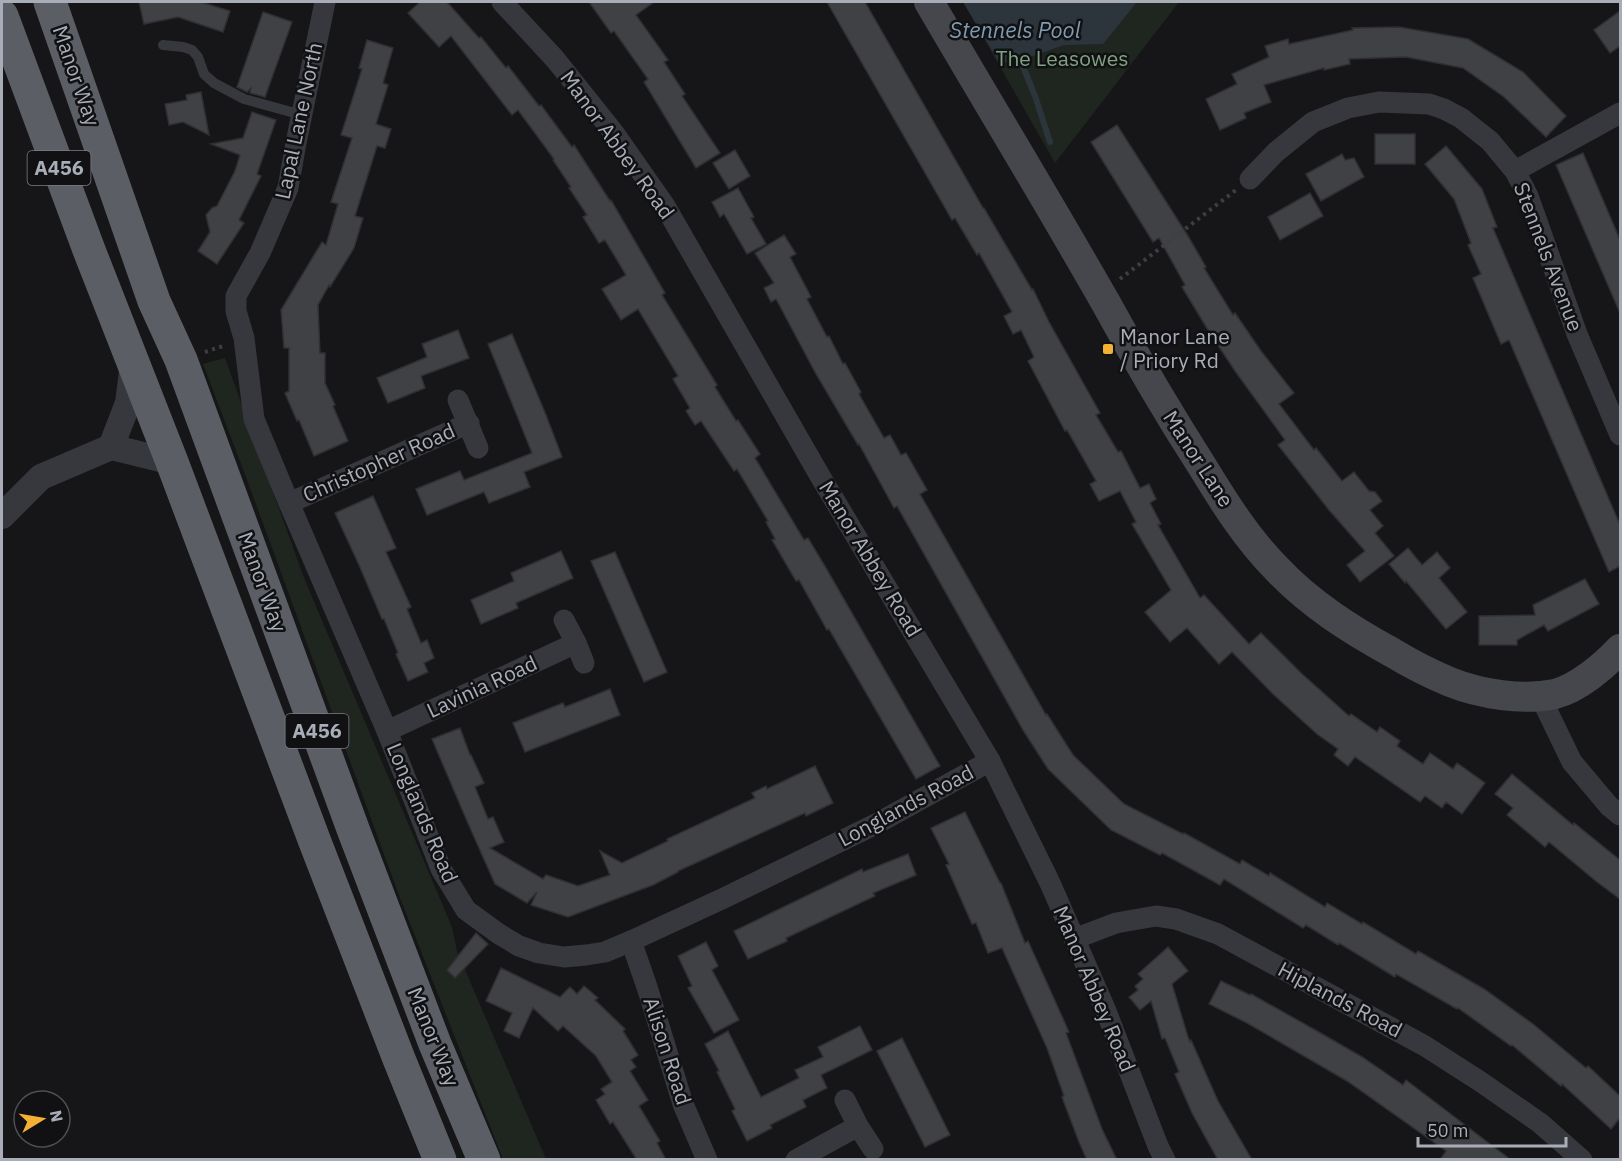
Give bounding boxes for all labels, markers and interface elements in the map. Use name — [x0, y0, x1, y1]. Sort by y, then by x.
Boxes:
water label: Stennels Pool — [950, 15, 1081, 44]
street label: Manor Way — [47, 22, 107, 130]
street label: Lapal Lane North — [268, 40, 328, 202]
park label: The Leasowes — [995, 44, 1129, 72]
street label: Manor Abbey Road — [554, 64, 681, 224]
road number: A456 — [28, 151, 90, 185]
street label: Stennels Avenue — [1508, 178, 1590, 335]
place label: Manor Lane / Priory Rd — [1120, 322, 1230, 374]
marker: Manor Lane / Priory Rd — [1101, 342, 1115, 356]
street label: Manor Lane — [1157, 405, 1240, 512]
street label: Christopher Road — [298, 416, 459, 508]
street label: Manor Abbey Road — [813, 475, 929, 642]
street label: Manor Way — [232, 528, 294, 636]
street label: Lavinia Road — [422, 648, 541, 724]
road number: A456 — [286, 714, 348, 748]
street label: Longlands Road — [381, 738, 465, 887]
street label: Longlands Road — [833, 758, 978, 853]
street label: Manor Abbey Road — [1047, 901, 1143, 1076]
street label: Hiplands Road — [1274, 955, 1407, 1044]
street label: Manor Way — [401, 983, 467, 1091]
street label: Alison Road — [637, 993, 699, 1108]
north arrow — [12, 1089, 72, 1149]
text: N — [46, 1109, 68, 1124]
scale bar — [1418, 1110, 1566, 1148]
text: 50 m — [1427, 1119, 1469, 1142]

